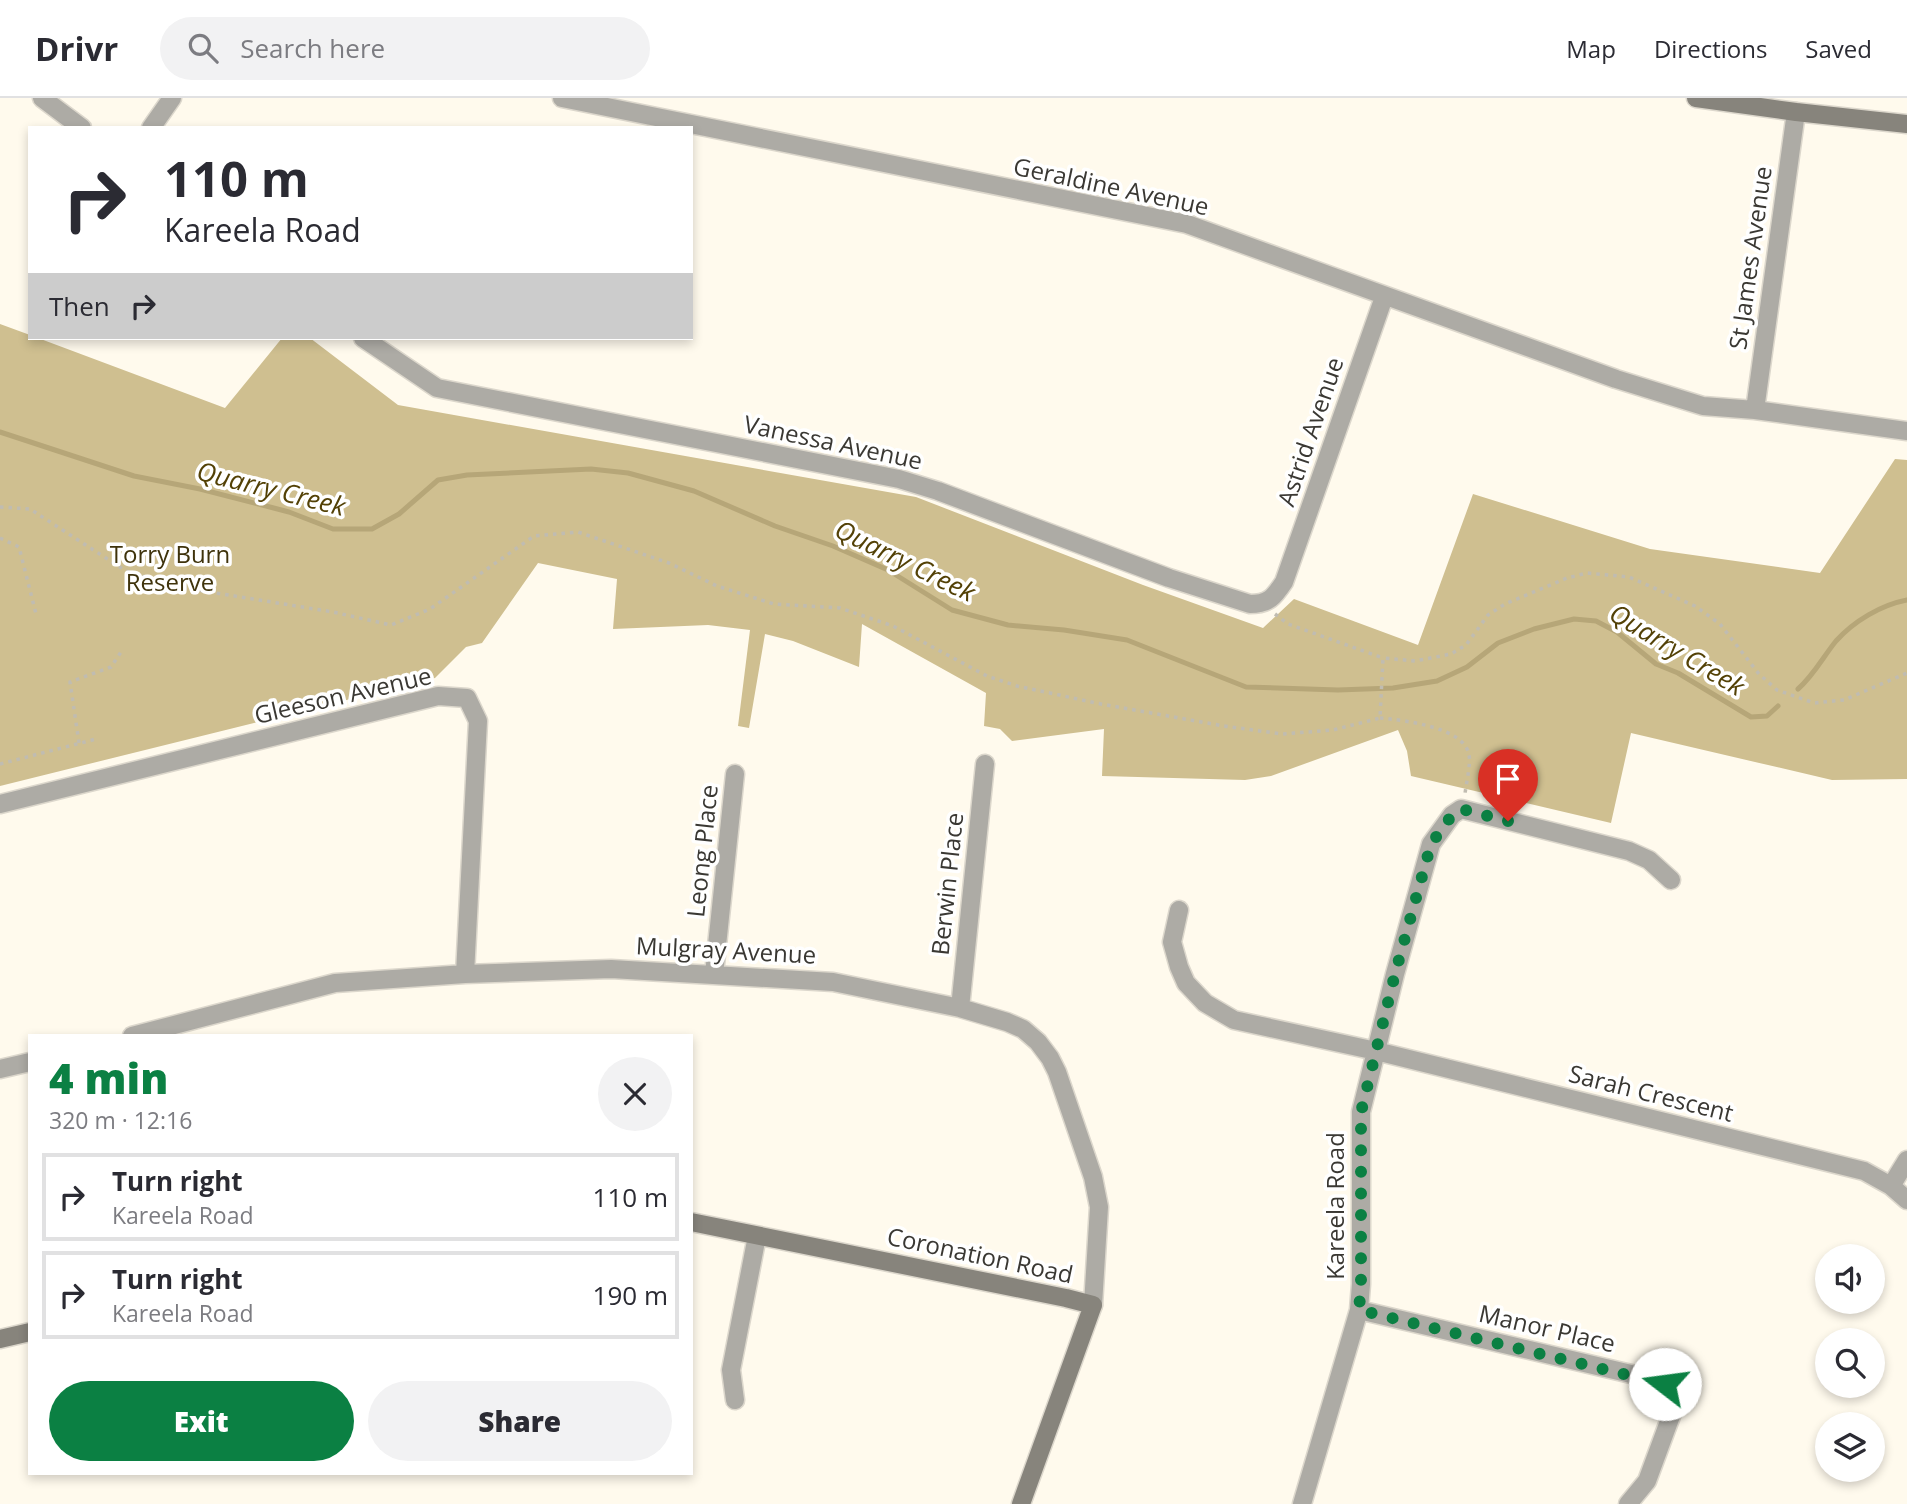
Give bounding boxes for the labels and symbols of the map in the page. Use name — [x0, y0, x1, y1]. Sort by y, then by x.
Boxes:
street label: Geraldine Avenue — [1011, 149, 1212, 222]
street label: St James Avenue — [1720, 164, 1779, 352]
street label: Astrid Avenue — [1269, 353, 1350, 510]
street label: Vanessa Avenue — [741, 406, 926, 477]
water label: Quarry Creek — [193, 452, 351, 524]
water label: Quarry Creek — [829, 511, 983, 610]
park label: Torry Burn Reserve — [110, 537, 230, 598]
water label: Quarry Creek — [1603, 595, 1753, 704]
street label: Gleeson Avenue — [251, 658, 434, 731]
pin — [1478, 749, 1538, 821]
street label: Leong Place — [678, 783, 725, 919]
street label: Berwin Place — [923, 811, 970, 957]
street label: Mulgray Avenue — [635, 928, 817, 971]
street label: Sarah Crescent — [1566, 1056, 1737, 1129]
street label: Kareela Road — [1318, 1132, 1351, 1280]
street label: Coronation Road — [884, 1219, 1076, 1290]
street label: Manor Place — [1476, 1296, 1619, 1359]
position arrow — [1628, 1347, 1702, 1421]

